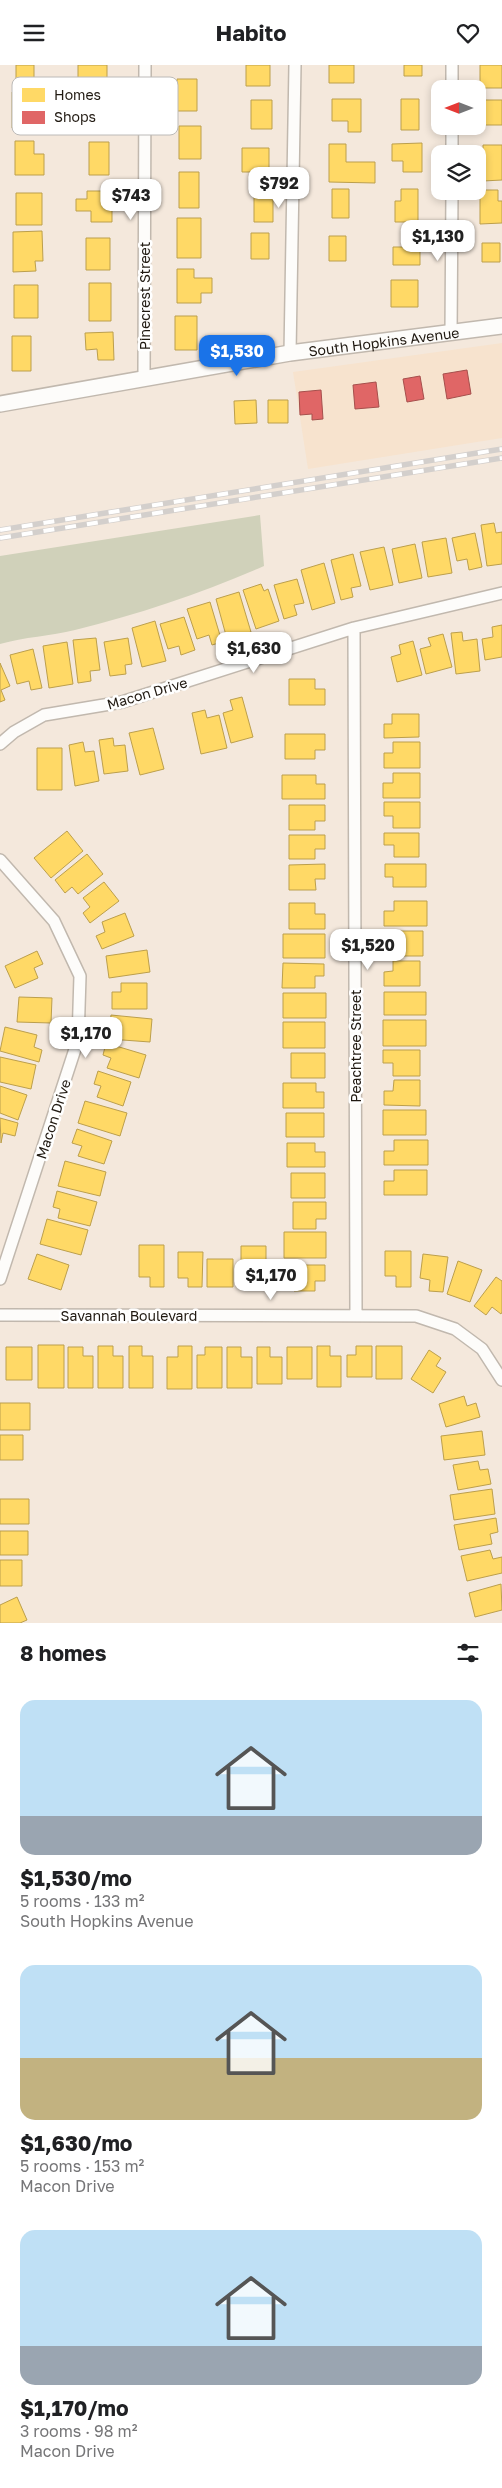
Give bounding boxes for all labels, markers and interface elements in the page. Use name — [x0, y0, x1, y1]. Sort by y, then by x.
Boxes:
icon: menu — [20, 19, 48, 47]
text: Habito — [215, 19, 287, 46]
icon: heart — [454, 19, 482, 47]
legend — [12, 77, 178, 135]
north arrow — [431, 80, 486, 135]
map controls — [431, 80, 486, 200]
text: Homes — [54, 86, 101, 103]
text: Shops — [54, 108, 96, 125]
button: layers — [431, 145, 486, 200]
pin: $792 — [249, 167, 309, 209]
text: $792 — [259, 173, 299, 193]
pin: $743 — [101, 179, 161, 221]
text: $743 — [111, 185, 151, 205]
pin: $1,130 — [397, 219, 479, 262]
text: $1,130 — [412, 226, 464, 246]
street label: Pinecrest Street — [136, 242, 153, 350]
street label: South Hopkins Avenue — [307, 323, 460, 359]
pin: $1,530 — [196, 335, 278, 377]
text: $1,530 — [210, 341, 264, 361]
pin: $1,630 — [213, 631, 295, 674]
text: $1,630 — [227, 638, 281, 658]
street label: Macon Drive — [105, 673, 189, 713]
pin: $1,520 — [327, 929, 409, 971]
text: $1,520 — [341, 935, 395, 955]
street label: Peachtree Street — [347, 989, 364, 1103]
pin: $1,170 — [45, 1017, 127, 1059]
text: $1,170 — [60, 1023, 112, 1043]
street label: Macon Drive — [32, 1077, 74, 1161]
pin: $1,170 — [230, 1259, 312, 1301]
text: $1,170 — [245, 1265, 297, 1285]
street label: Savannah Boulevard — [61, 1307, 197, 1324]
icon: filters — [454, 1639, 482, 1667]
text: 8 homes — [20, 1640, 107, 1666]
icon: home — [206, 1733, 296, 1823]
text: $1,530/mo — [20, 1865, 132, 1891]
text: 5 rooms · 133 m² — [20, 1891, 144, 1911]
text: South Hopkins Avenue — [20, 1911, 194, 1931]
icon: home — [206, 1998, 296, 2088]
text: $1,630/mo — [20, 2130, 132, 2156]
text: 5 rooms · 153 m² — [20, 2156, 144, 2176]
text: Macon Drive — [20, 2176, 115, 2196]
icon: home — [206, 2263, 296, 2353]
text: $1,170/mo — [20, 2395, 129, 2421]
text: 3 rooms · 98 m² — [20, 2421, 137, 2441]
text: Macon Drive — [20, 2441, 115, 2461]

